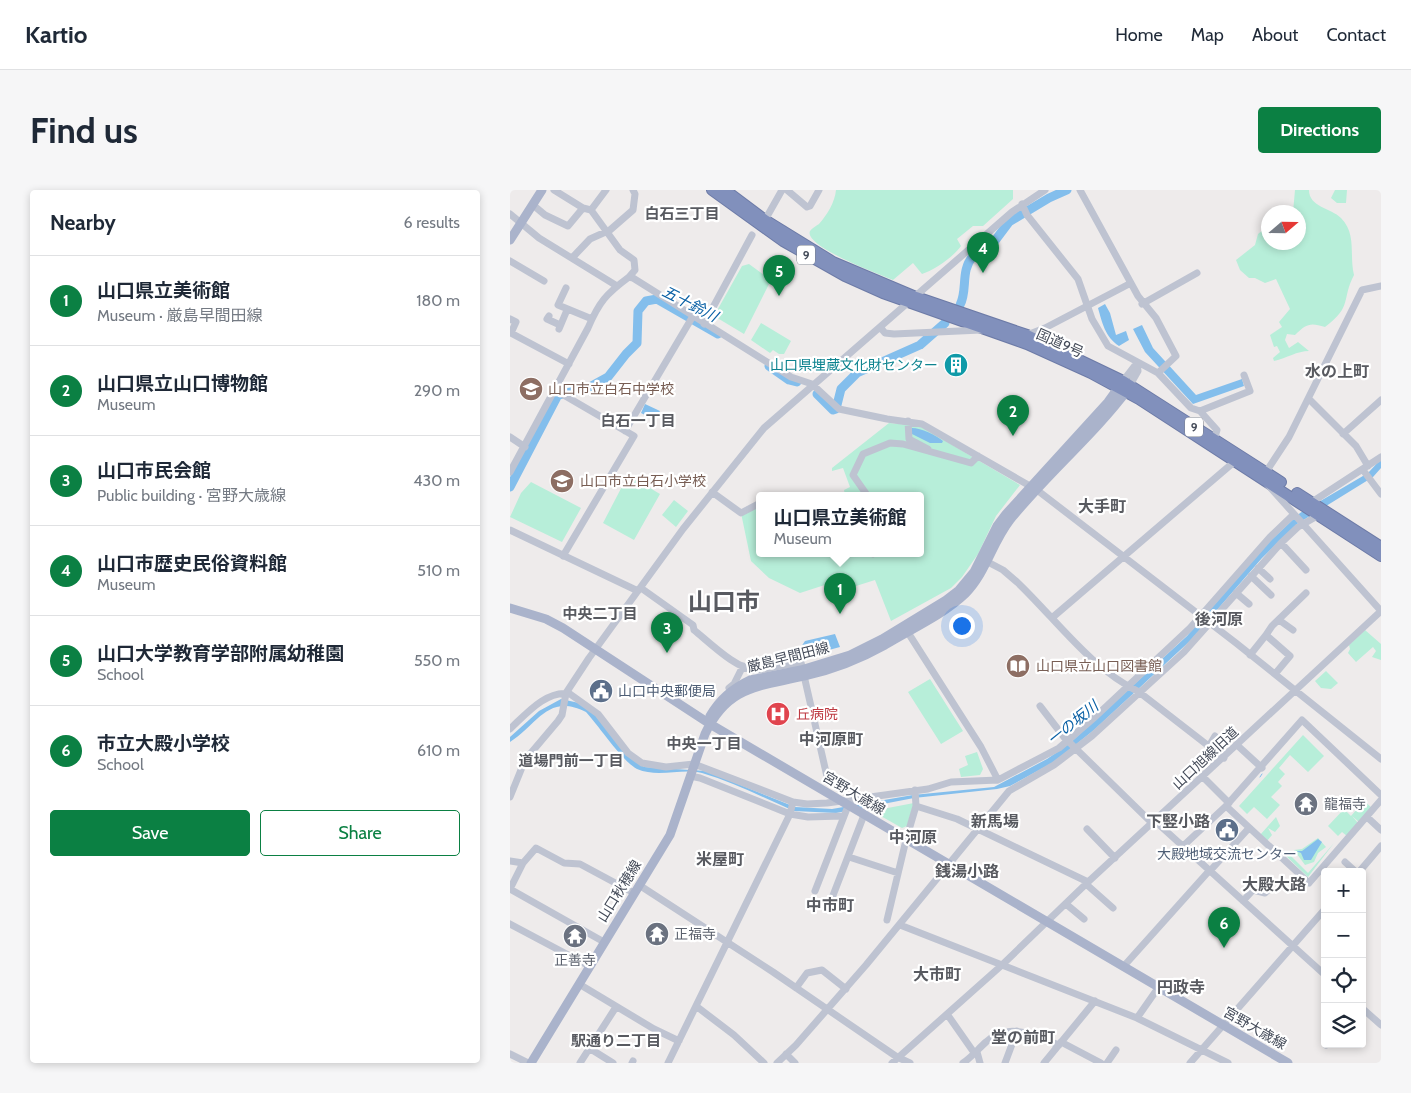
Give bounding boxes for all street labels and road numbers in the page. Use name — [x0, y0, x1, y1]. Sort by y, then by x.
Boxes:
road number: 9 — [797, 246, 815, 264]
street label: 国道9号 — [1034, 325, 1086, 361]
road number: 9 — [1185, 418, 1203, 436]
street label: 厳島早間田線 — [745, 638, 831, 676]
street label: 山口旭線旧道 — [1168, 723, 1242, 793]
street label: 宮野大歳線 — [819, 767, 889, 819]
street label: 山口秋穂線 — [593, 857, 645, 925]
street label: 宮野大歳線 — [1220, 1003, 1290, 1053]

